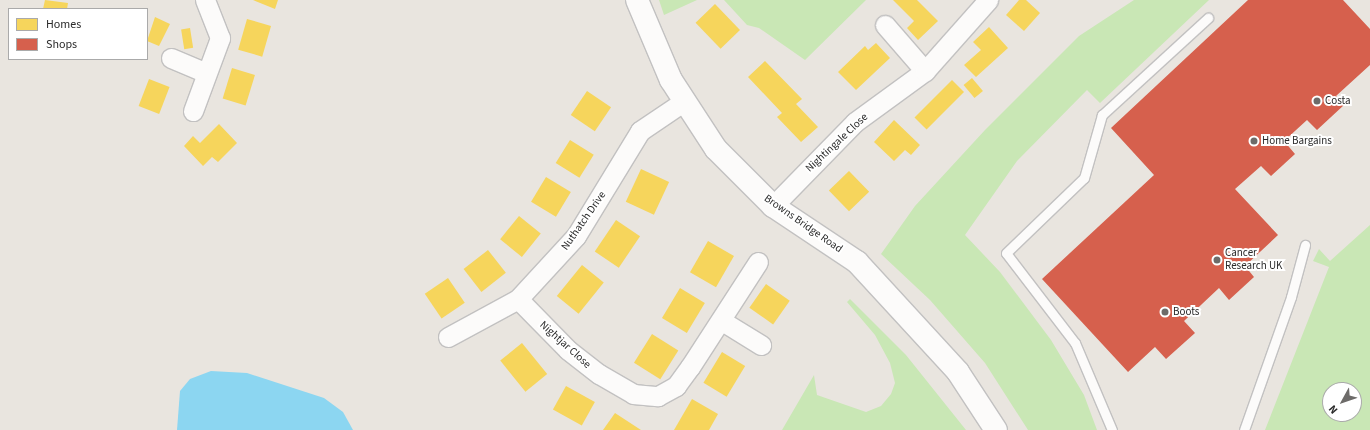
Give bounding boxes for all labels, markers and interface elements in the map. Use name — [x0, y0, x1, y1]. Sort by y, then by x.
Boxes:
legend — [8, 8, 148, 60]
text: Homes — [46, 16, 81, 33]
text: Shops — [46, 36, 77, 53]
place label: Costa — [1325, 94, 1351, 108]
marker: Costa — [1312, 96, 1322, 106]
street label: Nightingale Close — [803, 111, 871, 175]
place label: Home Bargains — [1262, 134, 1332, 148]
marker: Home Bargains — [1249, 136, 1259, 146]
street label: Nuthatch Drive — [559, 189, 609, 253]
street label: Browns Bridge Road — [761, 192, 845, 256]
place label: Cancer Research UK — [1225, 247, 1282, 273]
marker: Cancer Research UK — [1212, 255, 1222, 265]
place label: Boots — [1173, 305, 1199, 319]
marker: Boots — [1160, 307, 1170, 317]
street label: Nightjar Close — [537, 319, 593, 371]
north arrow — [1322, 382, 1362, 422]
text: N — [1325, 402, 1341, 417]

